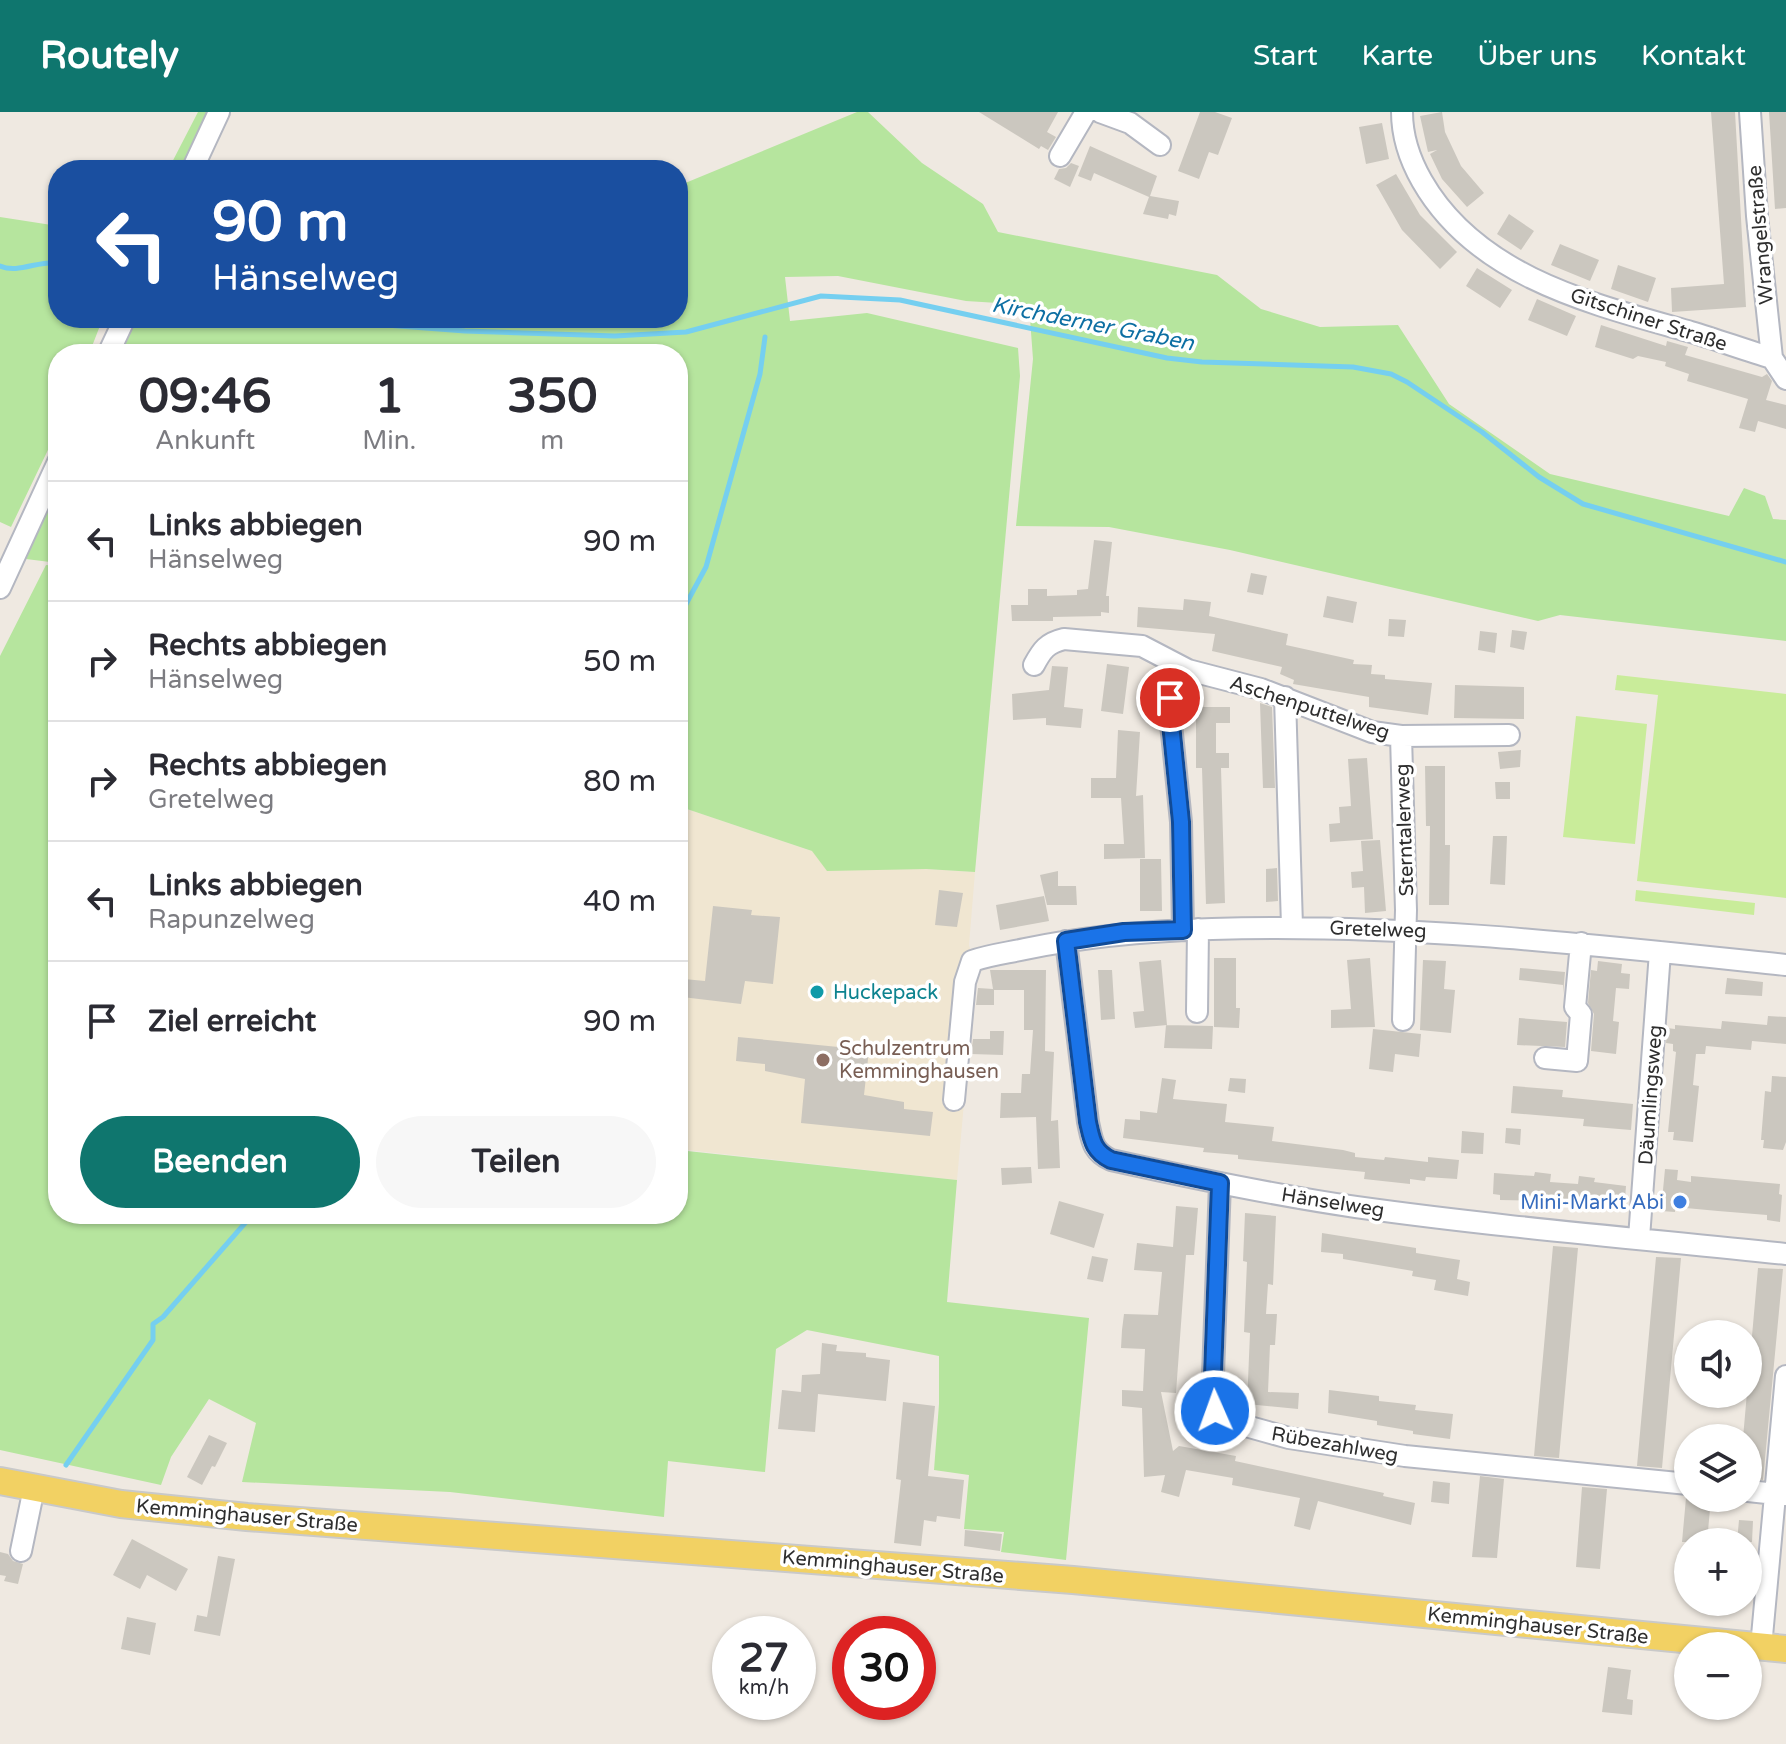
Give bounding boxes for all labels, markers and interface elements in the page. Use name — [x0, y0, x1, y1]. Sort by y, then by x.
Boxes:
text: Routely — [40, 33, 179, 79]
text: Start — [1253, 39, 1318, 73]
text: Karte — [1362, 39, 1433, 73]
text: Über uns — [1477, 39, 1597, 73]
text: Kontakt — [1641, 39, 1746, 73]
street label: Wrangelstraße — [1743, 164, 1779, 306]
text: 90 m — [212, 189, 348, 256]
icon: left — [80, 192, 184, 296]
text: Hänselweg — [212, 257, 399, 300]
street label: Gitschiner Straße — [1567, 283, 1730, 357]
water label: Kirchderner Graben — [990, 292, 1197, 356]
text: 09:46 — [139, 368, 272, 426]
text: 1 — [374, 368, 404, 426]
text: 350 — [507, 368, 597, 426]
text: Ankunft — [155, 425, 255, 456]
text: Min. — [362, 425, 416, 456]
text: m — [540, 425, 564, 456]
text: Links abbiegen — [148, 507, 363, 544]
icon: left — [80, 519, 124, 563]
text: 90 m — [583, 523, 656, 560]
text: Hänselweg — [148, 544, 283, 575]
text: Rechts abbiegen — [148, 627, 387, 664]
icon: right — [80, 639, 124, 683]
text: 50 m — [583, 643, 656, 680]
text: Hänselweg — [148, 664, 283, 695]
pin — [1136, 664, 1204, 732]
street label: Aschenputtelweg — [1227, 671, 1393, 745]
icon: arrive — [1148, 676, 1192, 720]
text: Rechts abbiegen — [148, 747, 387, 784]
icon: right — [80, 759, 124, 803]
text: 80 m — [583, 763, 656, 800]
street label: Sterntalerweg — [1391, 763, 1419, 897]
text: Gretelweg — [148, 784, 274, 815]
text: Links abbiegen — [148, 867, 363, 904]
icon: left — [80, 879, 124, 923]
text: 40 m — [583, 883, 656, 920]
text: Rapunzelweg — [148, 904, 315, 935]
street label: Gretelweg — [1329, 916, 1427, 944]
place label: Huckepack — [833, 981, 938, 1005]
marker: Huckepack — [808, 983, 826, 1001]
icon: arrive — [80, 999, 124, 1043]
text: Ziel erreicht — [148, 1003, 316, 1040]
text: 90 m — [583, 1003, 656, 1040]
street label: Däumlingsweg — [1634, 1024, 1668, 1166]
place label: Schulzentrum Kemminghausen — [839, 1037, 999, 1084]
marker: Schulzentrum Kemminghausen — [814, 1051, 832, 1069]
button: Beenden — [80, 1116, 360, 1208]
button: Teilen — [376, 1116, 656, 1208]
street label: Hänselweg — [1280, 1183, 1386, 1223]
place label: Mini-Markt Abi — [1520, 1191, 1664, 1215]
marker: Mini-Markt Abi — [1671, 1193, 1689, 1211]
map controls — [1674, 1320, 1762, 1720]
button: sound — [1674, 1320, 1762, 1408]
position arrow — [1173, 1369, 1257, 1453]
street label: Rübezahlweg — [1270, 1422, 1400, 1468]
button: layers — [1674, 1424, 1762, 1512]
street label: Kemminghauser Straße — [135, 1494, 359, 1538]
button: + — [1674, 1528, 1762, 1616]
street label: Kemminghauser Straße — [781, 1545, 1005, 1589]
street label: Kemminghauser Straße — [1426, 1602, 1650, 1650]
speed limit sign: 30 — [832, 1616, 936, 1720]
button: − — [1674, 1632, 1762, 1720]
text: 27 — [739, 1634, 789, 1682]
text: km/h — [739, 1676, 789, 1700]

